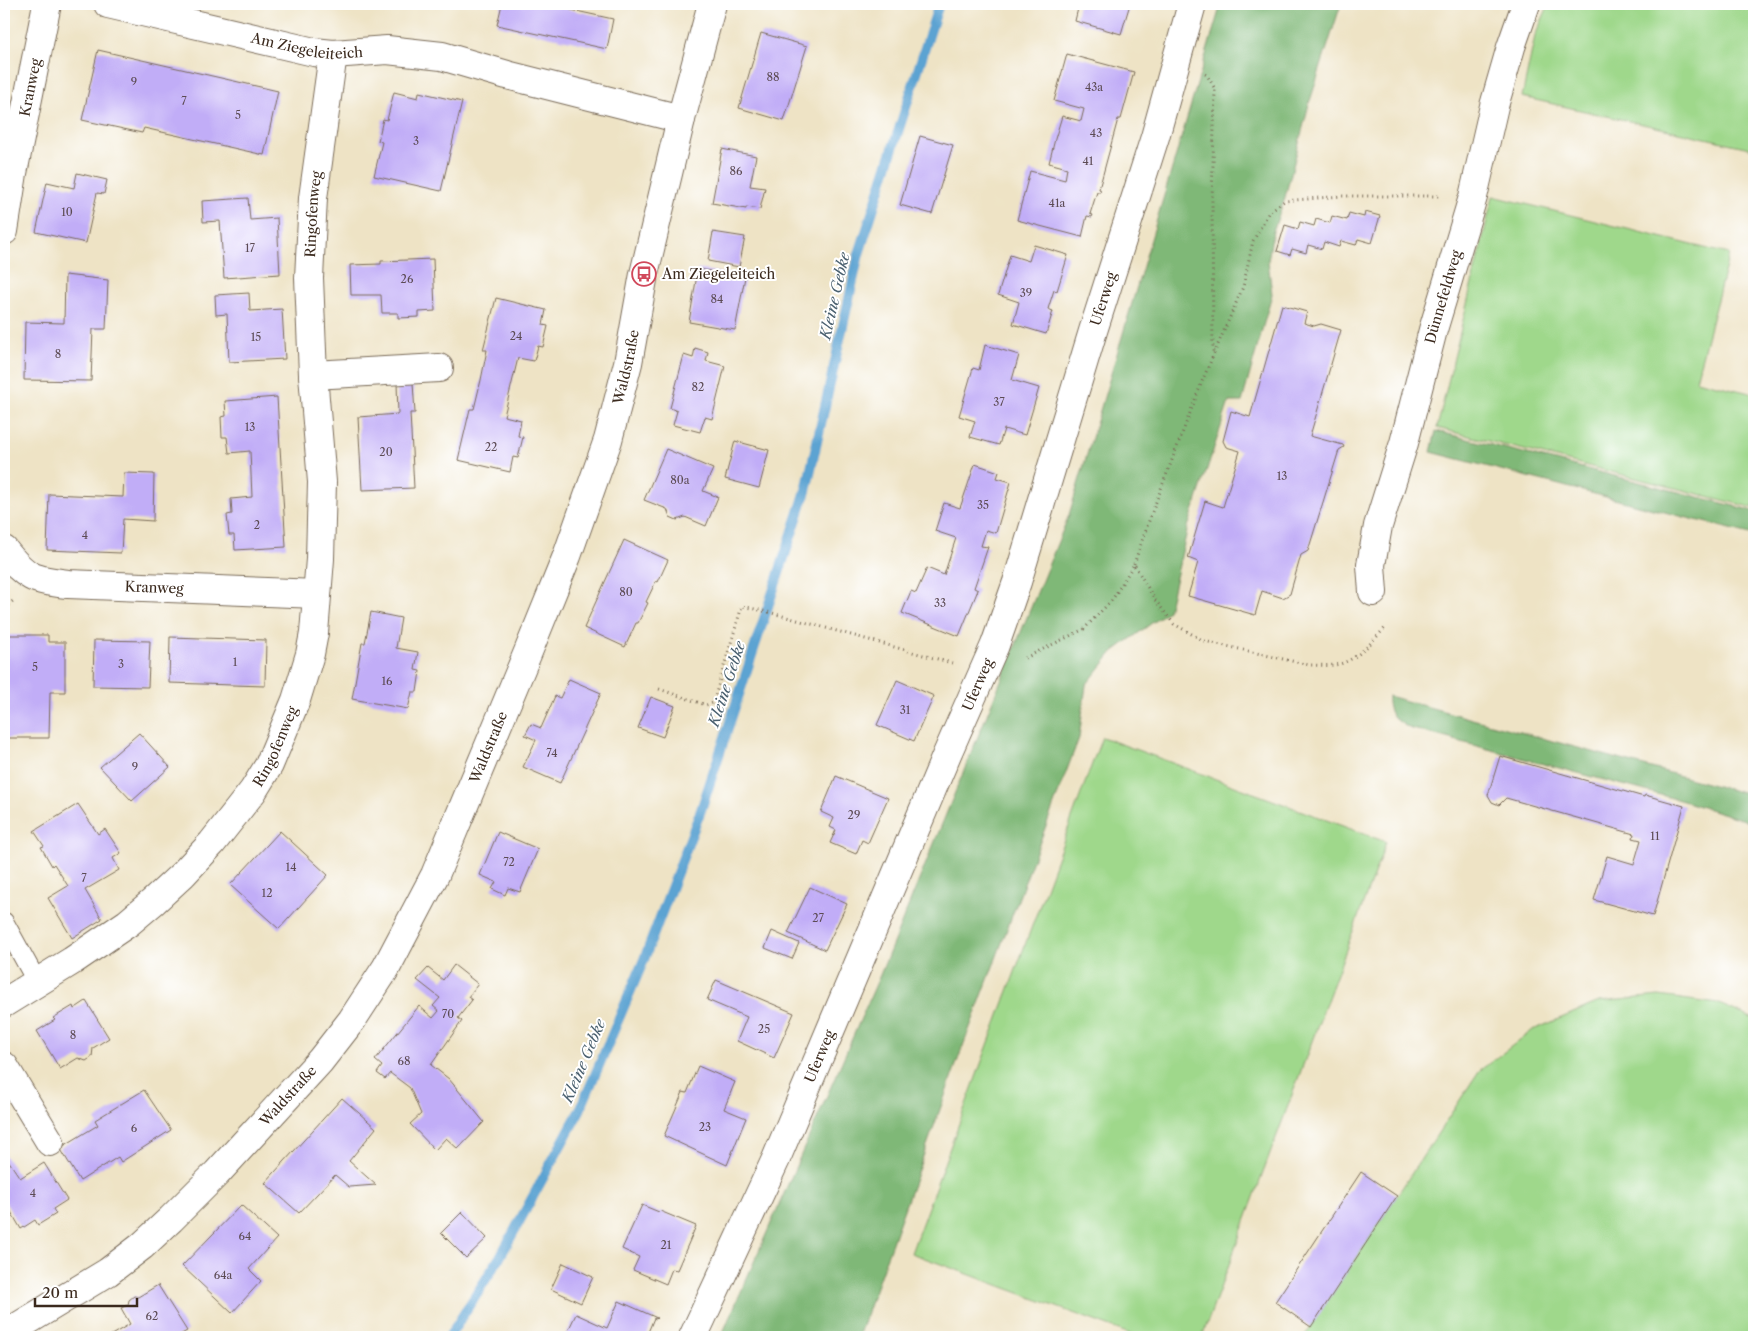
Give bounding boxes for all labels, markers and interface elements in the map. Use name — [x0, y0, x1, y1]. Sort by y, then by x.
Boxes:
street label: Am Ziegeleiteich — [248, 28, 364, 63]
street label: Kranweg — [16, 56, 45, 118]
house number: 88 — [766, 70, 780, 84]
house number: 9 — [131, 75, 137, 89]
house number: 43a — [1085, 80, 1103, 94]
house number: 7 — [181, 94, 187, 108]
house number: 5 — [235, 108, 241, 122]
house number: 43 — [1090, 126, 1102, 140]
house number: 3 — [413, 134, 419, 148]
house number: 41 — [1083, 154, 1094, 168]
house number: 86 — [730, 164, 743, 178]
street label: Ringofenweg — [301, 169, 326, 258]
house number: 41a — [1049, 196, 1066, 210]
house number: 10 — [61, 205, 73, 219]
house number: 17 — [245, 241, 256, 255]
street label: Dünnefeldweg — [1421, 247, 1466, 346]
water label: Kleine Gebke — [815, 250, 854, 342]
bus stop icon: Am Ziegeleiteich — [631, 261, 657, 287]
place label: Am Ziegeleiteich — [661, 265, 776, 283]
street label: Uferweg — [1086, 269, 1121, 328]
house number: 26 — [401, 272, 414, 286]
house number: 39 — [1020, 286, 1032, 300]
house number: 84 — [711, 292, 723, 306]
street label: Waldstraße — [608, 328, 643, 407]
house number: 24 — [510, 329, 522, 343]
house number: 15 — [251, 330, 261, 344]
house number: 8 — [55, 347, 61, 361]
house number: 82 — [692, 380, 704, 394]
house number: 37 — [993, 395, 1005, 409]
house number: 13 — [245, 420, 255, 434]
house number: 22 — [485, 440, 497, 454]
house number: 20 — [379, 445, 393, 459]
house number: 13 — [1277, 469, 1287, 483]
house number: 80a — [670, 473, 690, 487]
house number: 35 — [977, 498, 989, 512]
house number: 2 — [254, 518, 260, 532]
house number: 4 — [82, 528, 88, 542]
street label: Kranweg — [124, 577, 185, 598]
house number: 80 — [619, 585, 633, 599]
house number: 33 — [934, 596, 946, 610]
water label: Kleine Gebke — [703, 638, 749, 730]
house number: 1 — [233, 655, 238, 669]
street label: Uferweg — [958, 655, 997, 714]
house number: 3 — [118, 657, 124, 671]
house number: 5 — [32, 660, 38, 674]
house number: 16 — [381, 674, 393, 688]
street label: Ringofenweg — [249, 703, 302, 790]
house number: 31 — [900, 703, 911, 717]
street label: Waldstraße — [465, 708, 511, 787]
house number: 74 — [546, 746, 558, 760]
house number: 9 — [132, 760, 138, 774]
house number: 29 — [848, 808, 860, 822]
house number: 11 — [1650, 829, 1660, 843]
house number: 72 — [503, 855, 515, 869]
house number: 14 — [286, 860, 296, 874]
house number: 7 — [81, 871, 87, 885]
house number: 12 — [262, 886, 272, 900]
house number: 27 — [812, 911, 824, 925]
house number: 70 — [442, 1007, 454, 1021]
water label: Kleine Gebke — [557, 1016, 610, 1106]
house number: 25 — [758, 1022, 770, 1036]
street label: Uferweg — [800, 1026, 839, 1085]
house number: 8 — [70, 1028, 76, 1042]
house number: 68 — [398, 1054, 410, 1068]
street label: Waldstraße — [255, 1062, 320, 1131]
house number: 23 — [699, 1120, 711, 1134]
house number: 6 — [131, 1121, 138, 1135]
house number: 4 — [30, 1186, 36, 1200]
house number: 64 — [239, 1229, 251, 1243]
house number: 21 — [661, 1238, 672, 1252]
house number: 64a — [214, 1268, 232, 1282]
scale bar — [35, 1276, 138, 1308]
text: 20 m — [42, 1283, 78, 1302]
house number: 62 — [146, 1309, 158, 1323]

